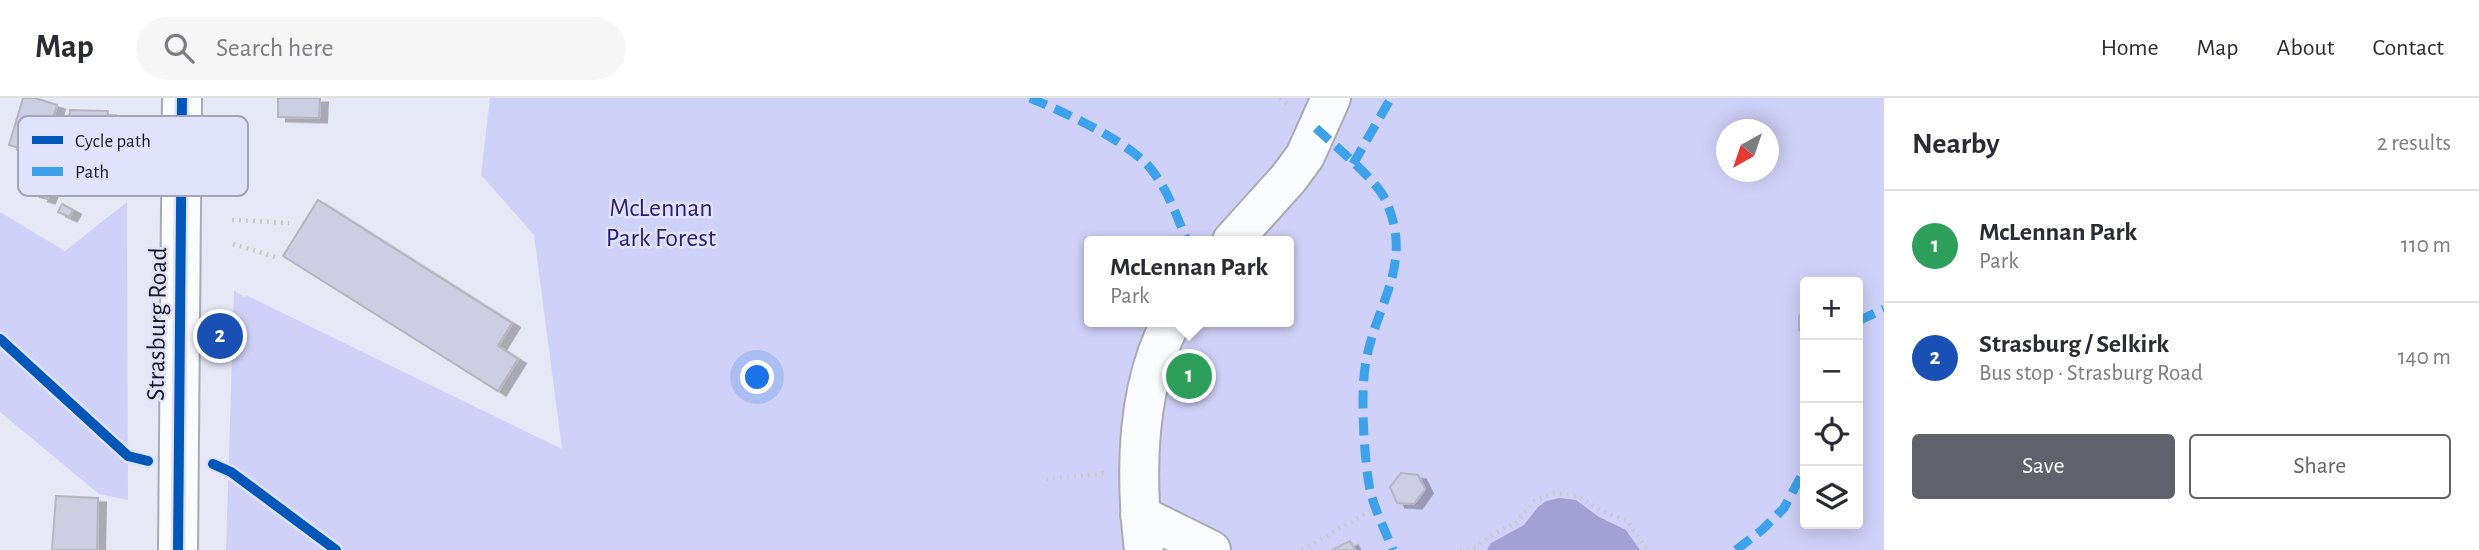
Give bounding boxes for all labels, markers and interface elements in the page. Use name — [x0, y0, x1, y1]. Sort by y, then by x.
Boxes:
search box — [136, 17, 626, 80]
icon: search — [160, 29, 198, 67]
text: Map — [35, 31, 94, 64]
text: Search here — [216, 35, 334, 61]
text: Home — [2101, 36, 2159, 60]
text: Map — [2197, 36, 2239, 60]
text: About — [2277, 36, 2334, 60]
text: Contact — [2372, 36, 2444, 60]
legend — [18, 116, 248, 196]
north arrow — [1716, 119, 1779, 182]
text: Nearby — [1912, 129, 2000, 159]
text: Cycle path — [75, 132, 151, 151]
text: 2 results — [2377, 132, 2451, 155]
text: Path — [75, 163, 109, 182]
park label: McLennan Park Forest — [606, 195, 716, 251]
text: McLennan Park — [1979, 219, 2137, 245]
text: 1 — [1931, 234, 1939, 257]
text: 110 m — [2401, 234, 2451, 257]
popup — [1084, 236, 1294, 327]
street label: Strasburg Road — [143, 247, 171, 401]
text: Park — [1979, 250, 2019, 273]
text: McLennan Park — [1110, 254, 1268, 280]
map controls — [1800, 277, 1863, 529]
button: + — [1800, 277, 1863, 340]
text: Park — [1110, 285, 1150, 308]
pin: 2 — [197, 310, 243, 362]
text: Strasburg / Selkirk — [1979, 331, 2169, 357]
button: − — [1800, 340, 1863, 403]
text: 2 — [1930, 346, 1940, 369]
text: 140 m — [2398, 346, 2451, 369]
pin: 1 — [1166, 350, 1212, 402]
your location — [740, 360, 774, 394]
text: Bus stop · Strasburg Road — [1979, 362, 2203, 385]
button: locate — [1800, 403, 1863, 466]
button: Save — [1912, 434, 2175, 499]
button: Share — [2189, 434, 2451, 499]
button: layers — [1800, 466, 1863, 529]

